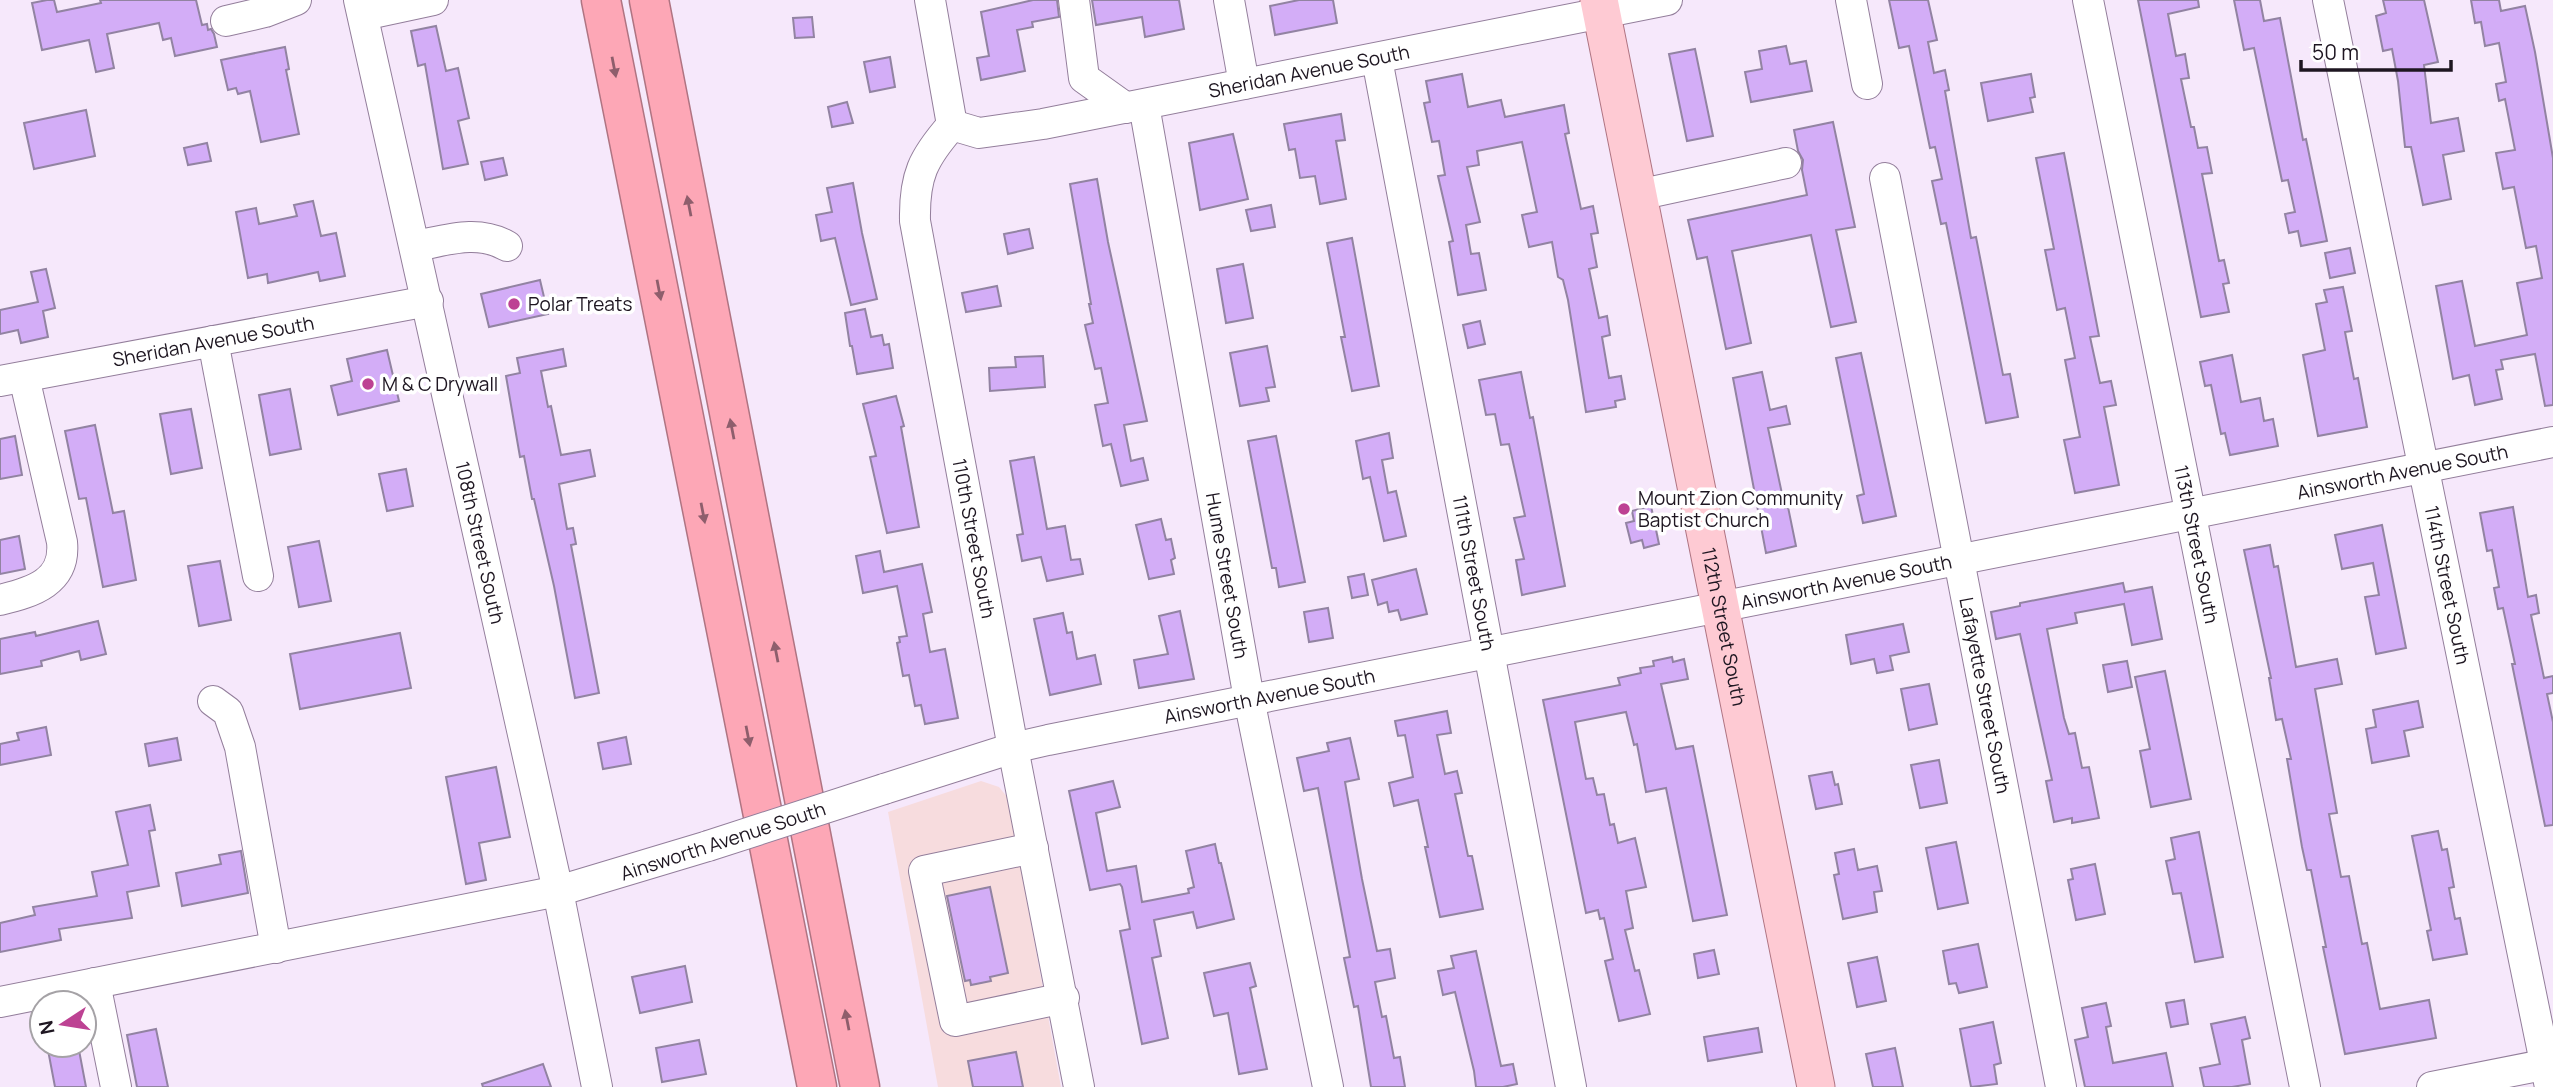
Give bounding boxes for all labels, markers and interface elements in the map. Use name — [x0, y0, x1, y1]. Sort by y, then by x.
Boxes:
scale bar — [2301, 28, 2452, 72]
street label: Sheridan Avenue South — [1206, 38, 1412, 104]
text: 50 m — [2312, 38, 2359, 66]
one-way arrow — [609, 56, 620, 78]
one-way arrow — [683, 195, 694, 217]
one-way arrow — [653, 279, 664, 301]
place label: Polar Treats — [528, 291, 632, 317]
marker: Polar Treats — [506, 296, 522, 312]
street label: Sheridan Avenue South — [110, 310, 316, 373]
place label: M & C Drywall — [382, 371, 498, 397]
marker: M & C Drywall — [360, 376, 376, 392]
one-way arrow — [726, 418, 737, 440]
street label: Ainsworth Avenue South — [2295, 438, 2510, 505]
street label: 110th Street South — [946, 456, 1002, 620]
street label: 108th Street South — [449, 459, 511, 626]
street label: 113th Street South — [2168, 463, 2225, 626]
place label: Mount Zion Community Baptist Church — [1638, 485, 1843, 533]
street label: Hume Street South — [1200, 491, 1255, 661]
street label: 111th Street South — [1447, 493, 1501, 653]
marker: Mount Zion Community Baptist Church — [1616, 501, 1632, 517]
one-way arrow — [698, 502, 709, 524]
street label: 114th Street South — [2419, 503, 2476, 667]
street label: 112th Street South — [1696, 545, 1753, 708]
street label: Ainsworth Avenue South — [1738, 548, 1954, 616]
street label: Lafayette Street South — [1953, 595, 2017, 796]
one-way arrow — [770, 641, 781, 663]
street label: Ainsworth Avenue South — [1162, 663, 1377, 730]
one-way arrow — [742, 725, 753, 747]
street label: Ainsworth Avenue South — [617, 796, 829, 886]
north arrow — [28, 989, 98, 1059]
one-way arrow — [842, 1009, 853, 1031]
text: N — [32, 1018, 61, 1037]

